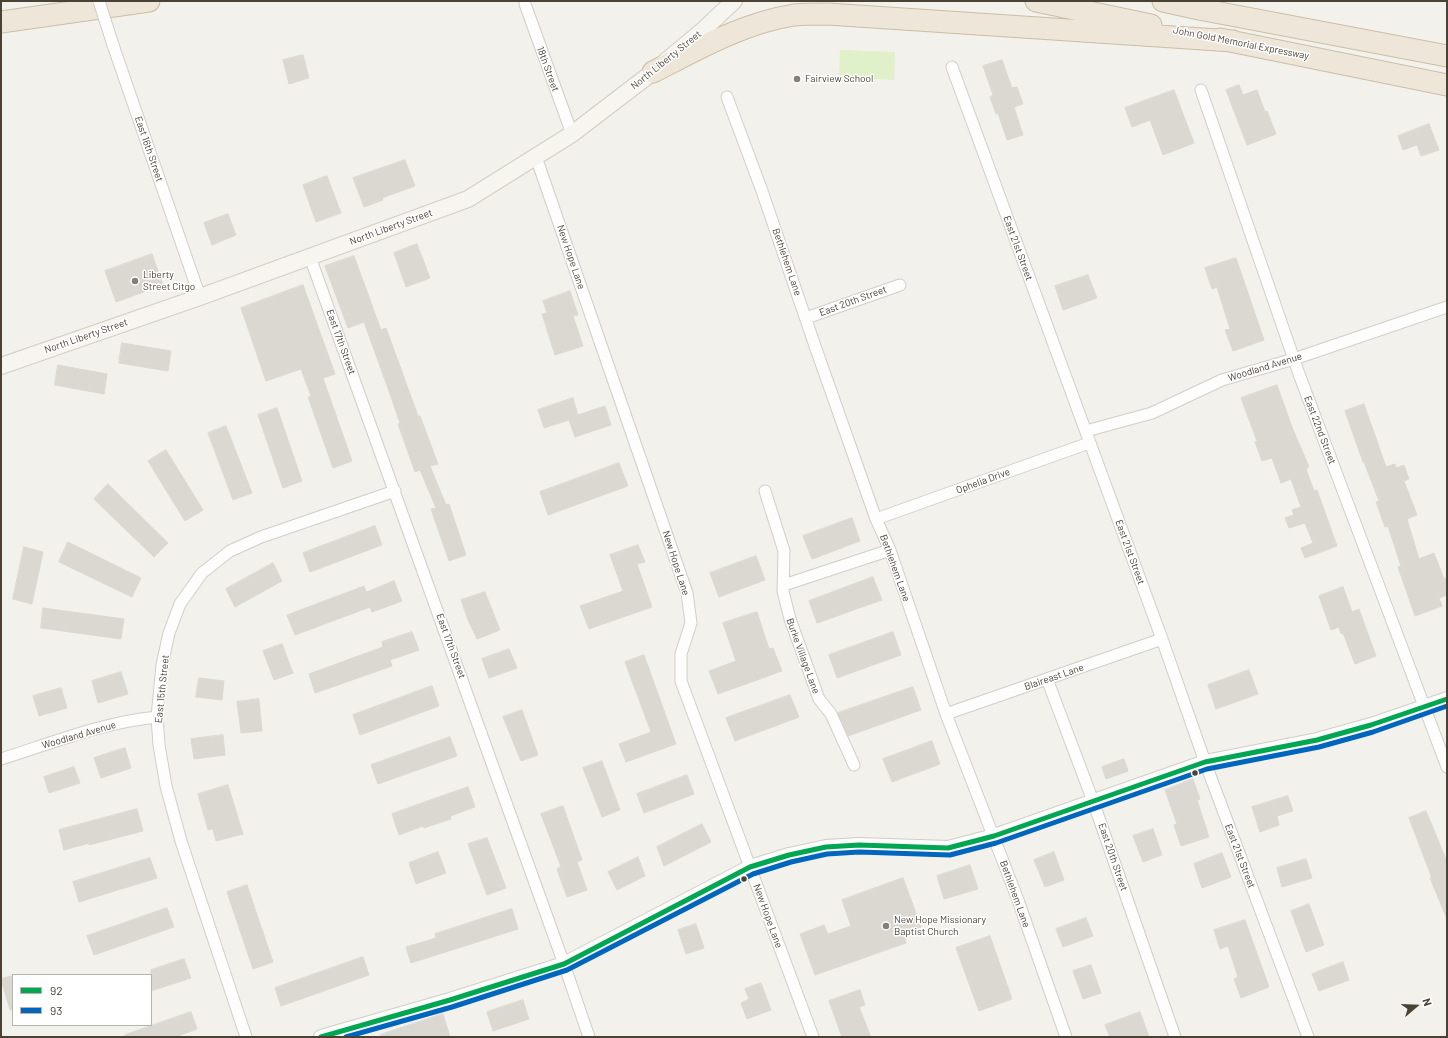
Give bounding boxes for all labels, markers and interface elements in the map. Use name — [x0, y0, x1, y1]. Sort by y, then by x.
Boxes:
street label: John Gold Memorial Expressway — [1172, 24, 1310, 62]
street label: North Liberty Street — [628, 28, 704, 92]
street label: 18th Street — [534, 45, 562, 93]
place label: Fairview School — [805, 73, 873, 85]
marker: Fairview School — [792, 74, 802, 84]
street label: East 16th Street — [132, 115, 166, 183]
street label: North Liberty Street — [348, 206, 434, 248]
street label: East 21st Street — [1001, 214, 1035, 282]
street label: New Hope Lane — [554, 223, 588, 291]
street label: Bethlehem Lane — [770, 227, 804, 297]
place label: Liberty Street Citgo — [143, 269, 195, 292]
marker: Liberty Street Citgo — [130, 276, 140, 286]
street label: East 20th Street — [818, 283, 888, 319]
street label: East 17th Street — [324, 308, 358, 376]
street label: North Liberty Street — [43, 316, 129, 356]
street label: Woodland Avenue — [1227, 350, 1303, 384]
street label: East 22nd Street — [1301, 394, 1339, 466]
street label: Ophelia Drive — [954, 466, 1012, 496]
street label: East 21st Street — [1113, 518, 1147, 586]
street label: New Hope Lane — [660, 529, 692, 597]
street label: Bethlehem Lane — [877, 533, 913, 603]
street label: East 17th Street — [434, 612, 468, 680]
street label: Burke Village Lane — [784, 617, 822, 695]
street label: East 15th Street — [152, 654, 172, 724]
street label: Blaireast Lane — [1023, 661, 1085, 693]
street label: Woodland Avenue — [41, 719, 117, 751]
unlabelled marker — [1190, 768, 1200, 778]
street label: East 20th Street — [1096, 822, 1130, 892]
street label: East 21st Street — [1222, 822, 1258, 890]
street label: Bethlehem Lane — [997, 859, 1033, 929]
unlabelled marker — [739, 874, 749, 884]
street label: New Hope Lane — [751, 882, 785, 950]
place label: New Hope Missionary Baptist Church — [894, 914, 986, 938]
marker: New Hope Missionary Baptist Church — [881, 921, 891, 931]
legend — [12, 974, 152, 1026]
text: 92 — [50, 983, 63, 997]
north arrow — [1396, 986, 1436, 1026]
text: N — [1420, 996, 1435, 1008]
text: 93 — [50, 1003, 62, 1017]

